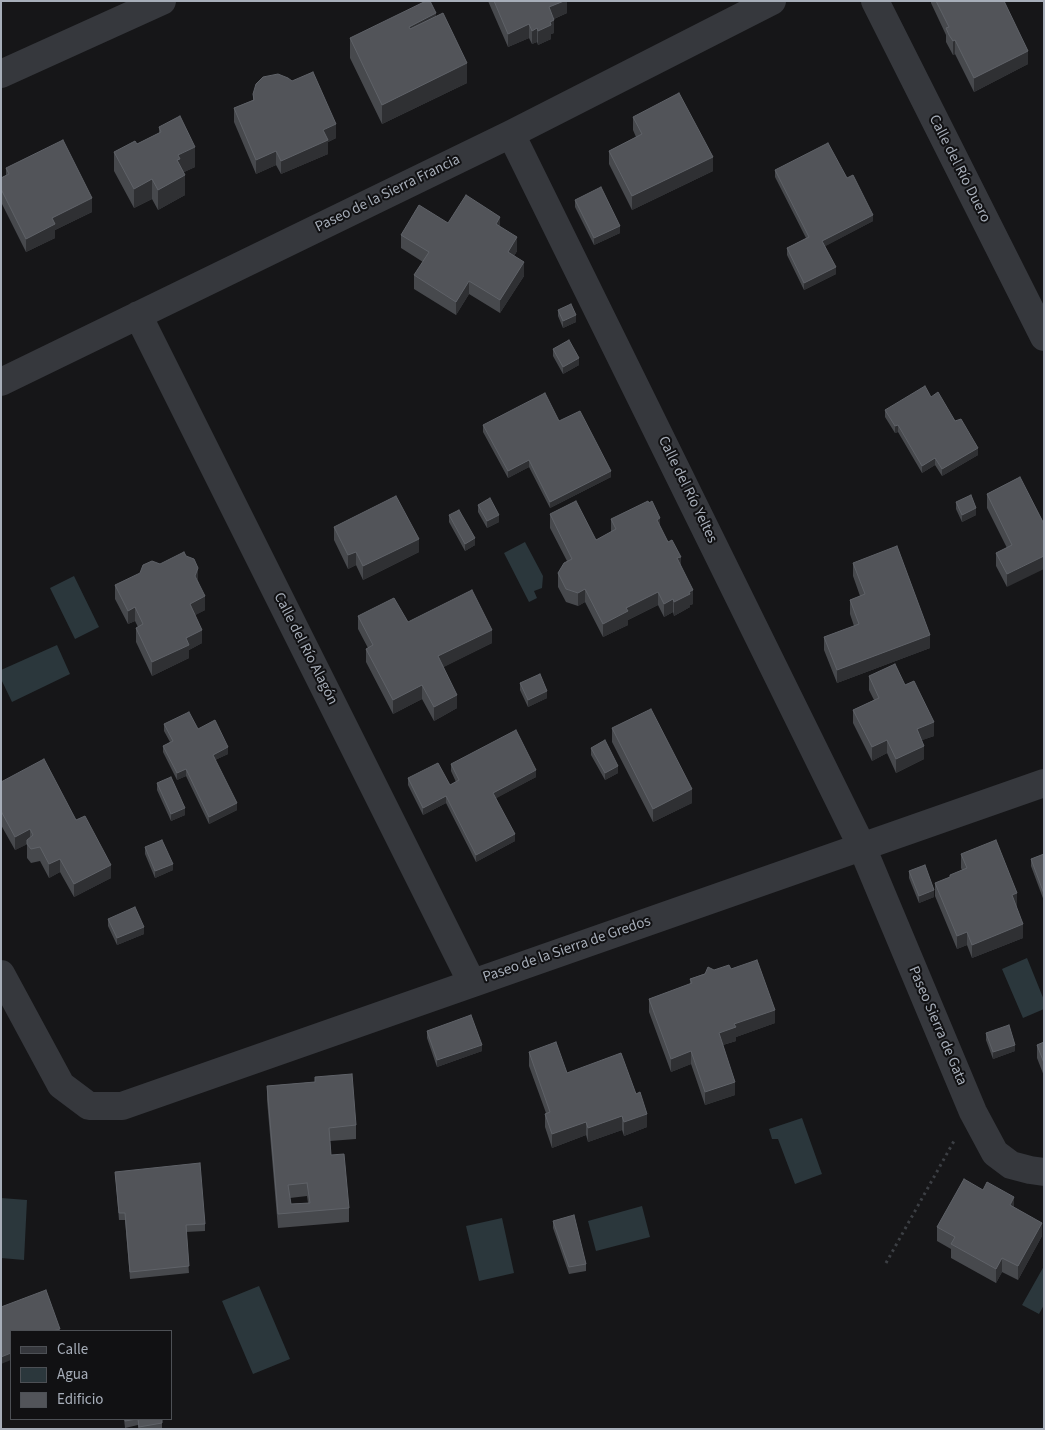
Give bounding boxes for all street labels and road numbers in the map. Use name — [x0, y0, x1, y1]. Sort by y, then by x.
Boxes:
street label: Calle del Río Duero — [924, 112, 994, 226]
street label: Paseo de la Sierra Francia — [313, 151, 463, 237]
street label: Calle del Río Yeltes — [653, 434, 721, 546]
street label: Calle del Río Alagón — [269, 590, 341, 708]
street label: Paseo de la Sierra de Gredos — [481, 913, 653, 987]
street label: Paseo Sierra de Gata — [904, 964, 970, 1088]

